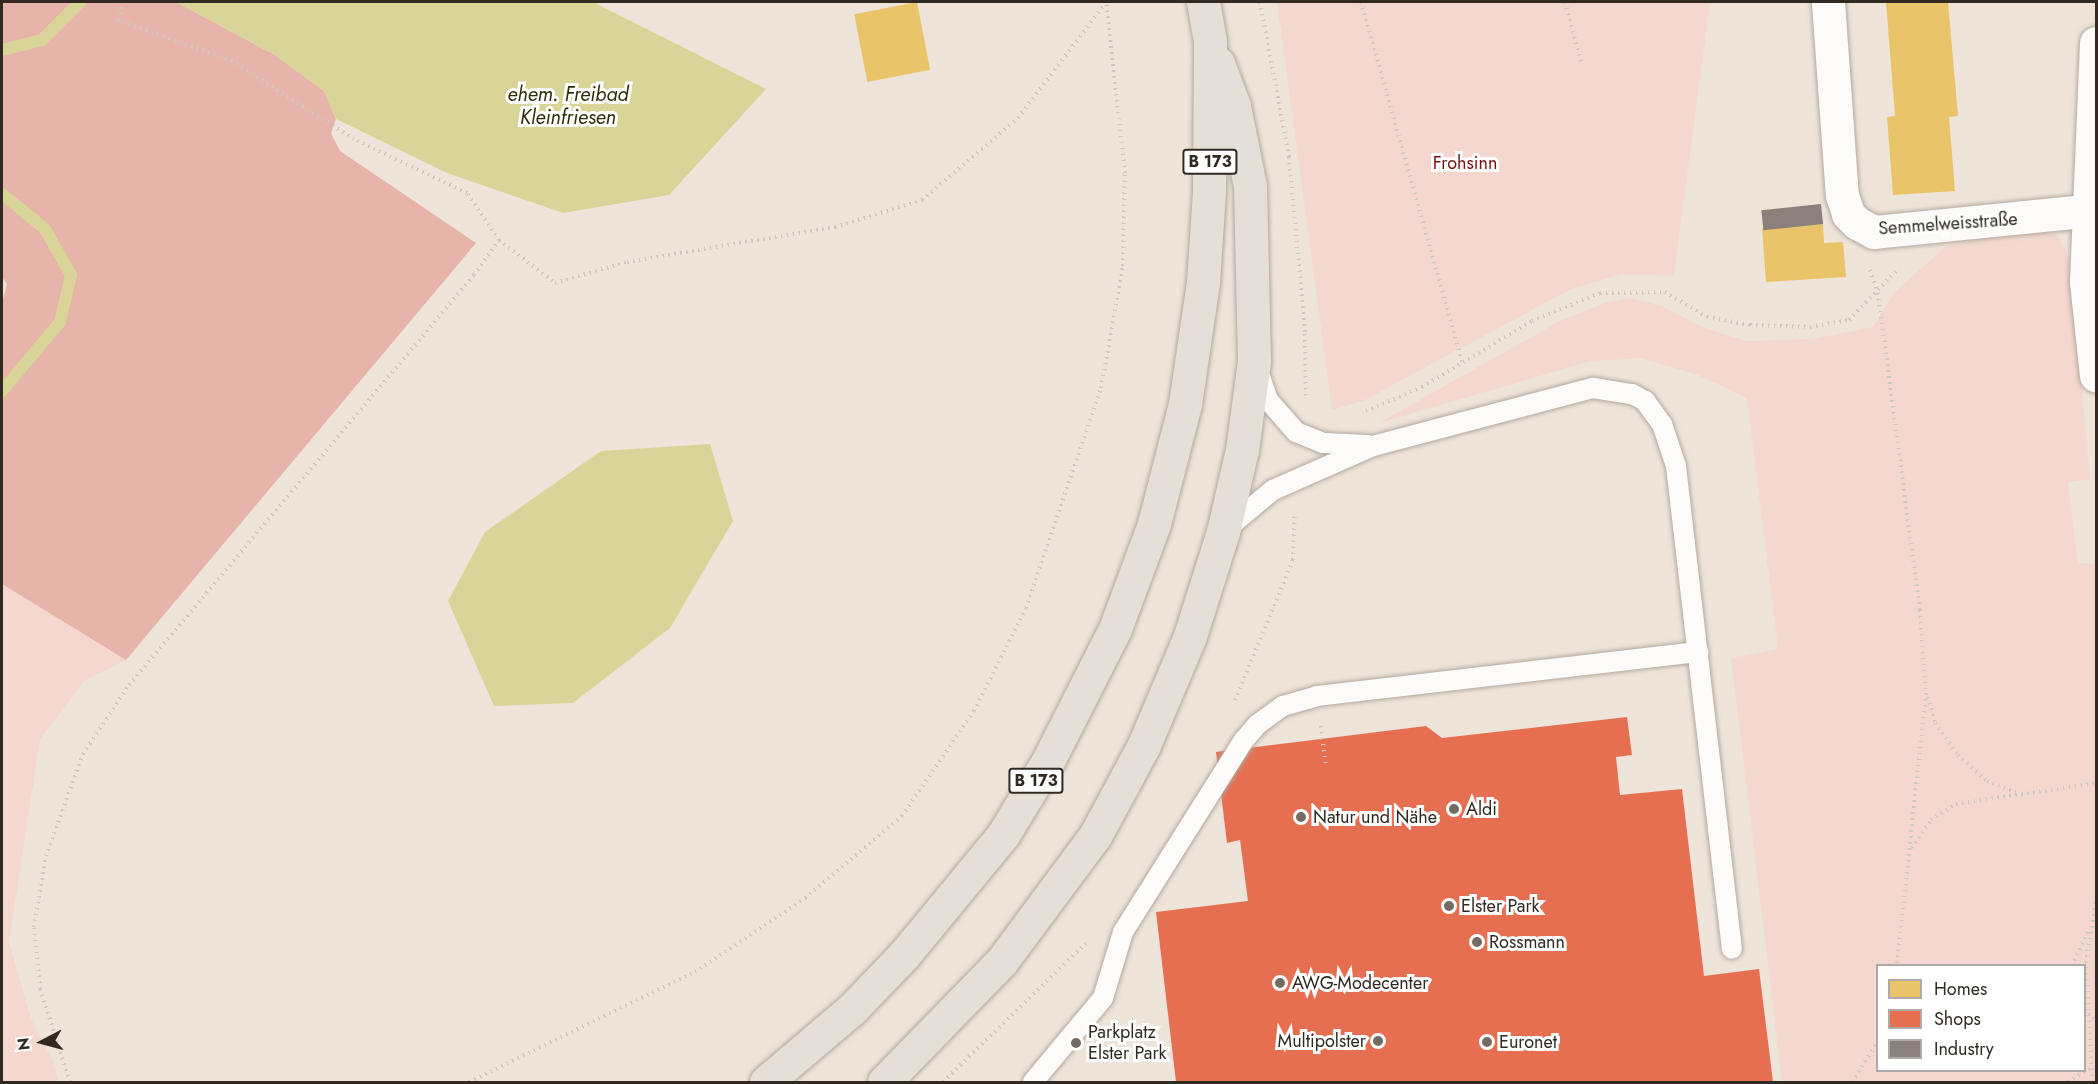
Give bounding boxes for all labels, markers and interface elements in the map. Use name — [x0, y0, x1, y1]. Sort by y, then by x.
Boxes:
water label: ehem. Freibad Kleinfriesen — [507, 82, 629, 129]
road number: B 173 — [1182, 149, 1238, 175]
park label: Frohsinn — [1433, 152, 1497, 174]
street label: Semmelweisstraße — [1878, 208, 2018, 240]
road number: B 173 — [1008, 768, 1064, 794]
place label: Aldi — [1466, 798, 1497, 820]
marker: Aldi — [1447, 802, 1461, 816]
place label: Natur und Nähe — [1313, 806, 1437, 828]
marker: Natur und Nähe — [1294, 810, 1308, 824]
place label: Elster Park — [1461, 895, 1540, 917]
marker: Elster Park — [1442, 899, 1456, 913]
place label: Rossmann — [1489, 931, 1565, 953]
marker: Rossmann — [1470, 935, 1484, 949]
legend — [1876, 964, 2086, 1072]
place label: AWG-Modecenter — [1292, 972, 1428, 994]
marker: AWG-Modecenter — [1273, 976, 1287, 990]
text: Homes — [1934, 976, 1987, 1002]
text: Shops — [1934, 1006, 1981, 1032]
north arrow — [12, 1012, 72, 1072]
place label: Parkplatz Elster Park — [1088, 1022, 1167, 1064]
place label: Multipolster — [1278, 1030, 1366, 1052]
place label: Euronet — [1499, 1031, 1557, 1053]
marker: Multipolster — [1371, 1034, 1385, 1048]
marker: Euronet — [1480, 1035, 1494, 1049]
text: N — [11, 1036, 36, 1051]
marker: Parkplatz Elster Park — [1069, 1036, 1083, 1050]
text: Industry — [1934, 1036, 1994, 1062]

